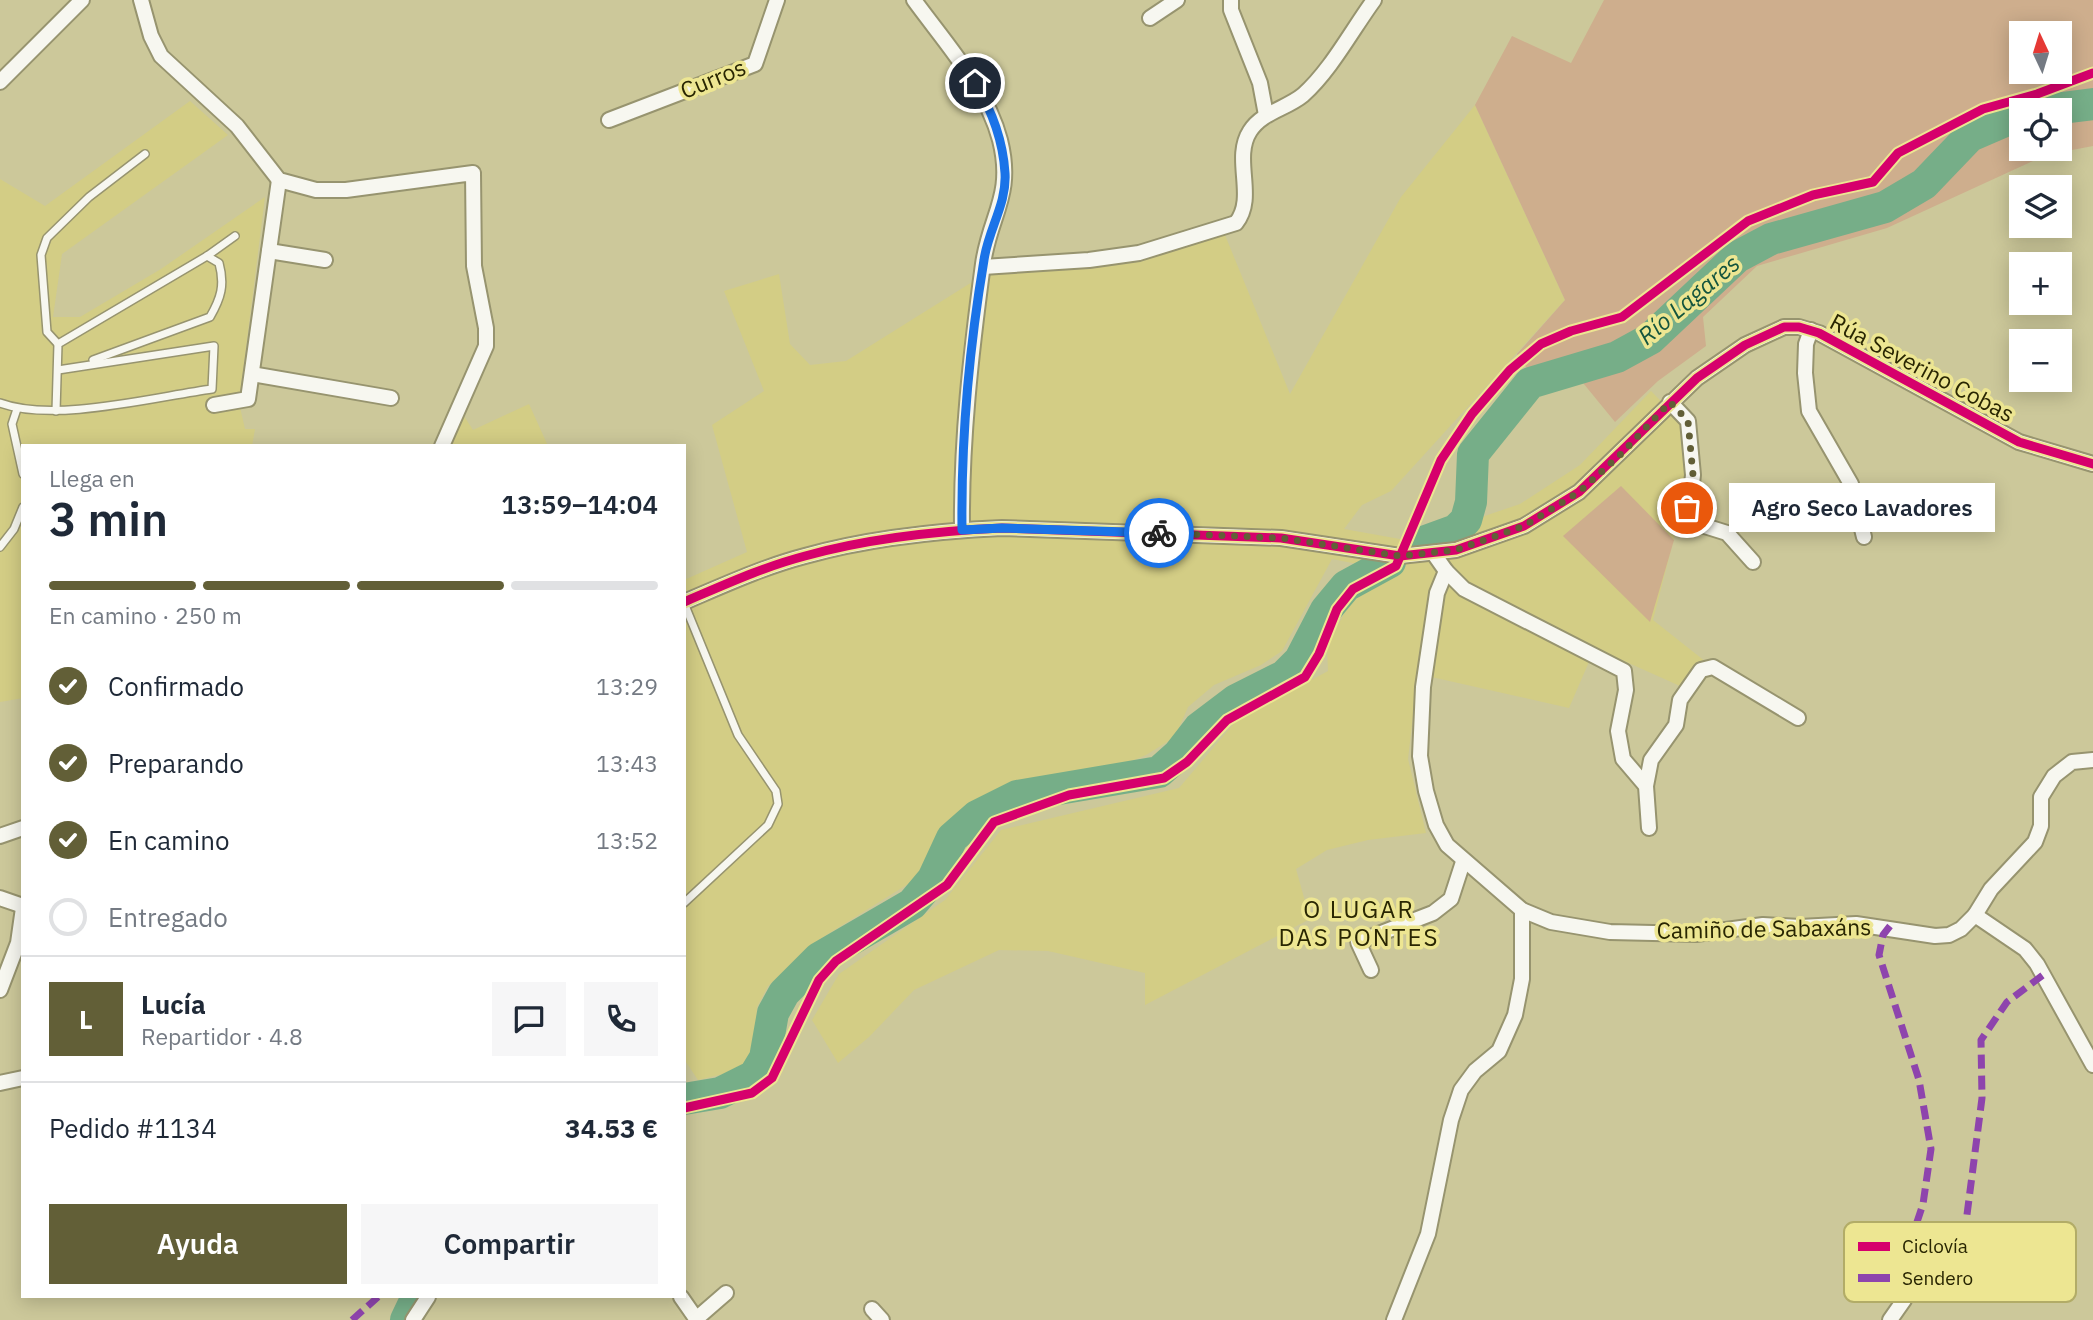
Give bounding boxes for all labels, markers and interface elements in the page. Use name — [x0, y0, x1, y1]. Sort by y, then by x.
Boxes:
north arrow — [2009, 21, 2072, 84]
map controls — [2009, 21, 2072, 392]
street label: Curros — [675, 51, 750, 105]
pin — [945, 53, 1005, 113]
icon: home — [956, 64, 994, 102]
button: locate — [2009, 98, 2072, 161]
button: layers — [2009, 175, 2072, 238]
water label: Río Lagares — [1631, 247, 1746, 351]
button: + — [2009, 252, 2072, 315]
street label: Rúa Severino Cobas — [1825, 306, 2020, 428]
button: − — [2009, 329, 2072, 392]
text: Llega en — [49, 463, 135, 493]
pin — [1657, 478, 1717, 538]
callout: Agro Seco Lavadores — [1729, 484, 1995, 532]
text: 13:59–14:04 — [501, 487, 658, 521]
text: 3 min — [49, 489, 168, 549]
icon: bag — [1668, 489, 1706, 527]
text: Agro Seco Lavadores — [1751, 492, 1973, 522]
courier — [1124, 498, 1194, 568]
icon: bike — [1140, 514, 1178, 552]
text: En camino · 250 m — [49, 600, 242, 630]
icon: check — [49, 667, 87, 705]
text: Confirmado — [108, 669, 244, 703]
text: 13:29 — [596, 671, 658, 701]
icon: check — [49, 744, 87, 782]
text: Preparando — [108, 746, 244, 780]
text: 13:43 — [596, 748, 658, 778]
icon: check — [49, 821, 87, 859]
text: En camino — [108, 823, 230, 857]
text: 13:52 — [596, 825, 658, 855]
district label: O LUGAR DAS PONTES — [1279, 893, 1439, 953]
text: Entregado — [108, 900, 228, 934]
street label: Camiño de Sabaxáns — [1656, 911, 1872, 945]
button: chat — [492, 982, 566, 1056]
button: phone — [584, 982, 658, 1056]
text: Lucía — [141, 987, 206, 1021]
text: L — [79, 1002, 93, 1036]
text: Repartidor · 4.8 — [141, 1021, 303, 1051]
text: Pedido #1134 — [49, 1111, 217, 1145]
text: 34.53 € — [565, 1111, 658, 1145]
button: Ayuda — [49, 1204, 347, 1284]
button: Compartir — [361, 1204, 658, 1284]
legend — [1844, 1222, 2076, 1302]
text: Ciclovía — [1902, 1234, 1968, 1258]
text: Sendero — [1902, 1266, 1973, 1290]

